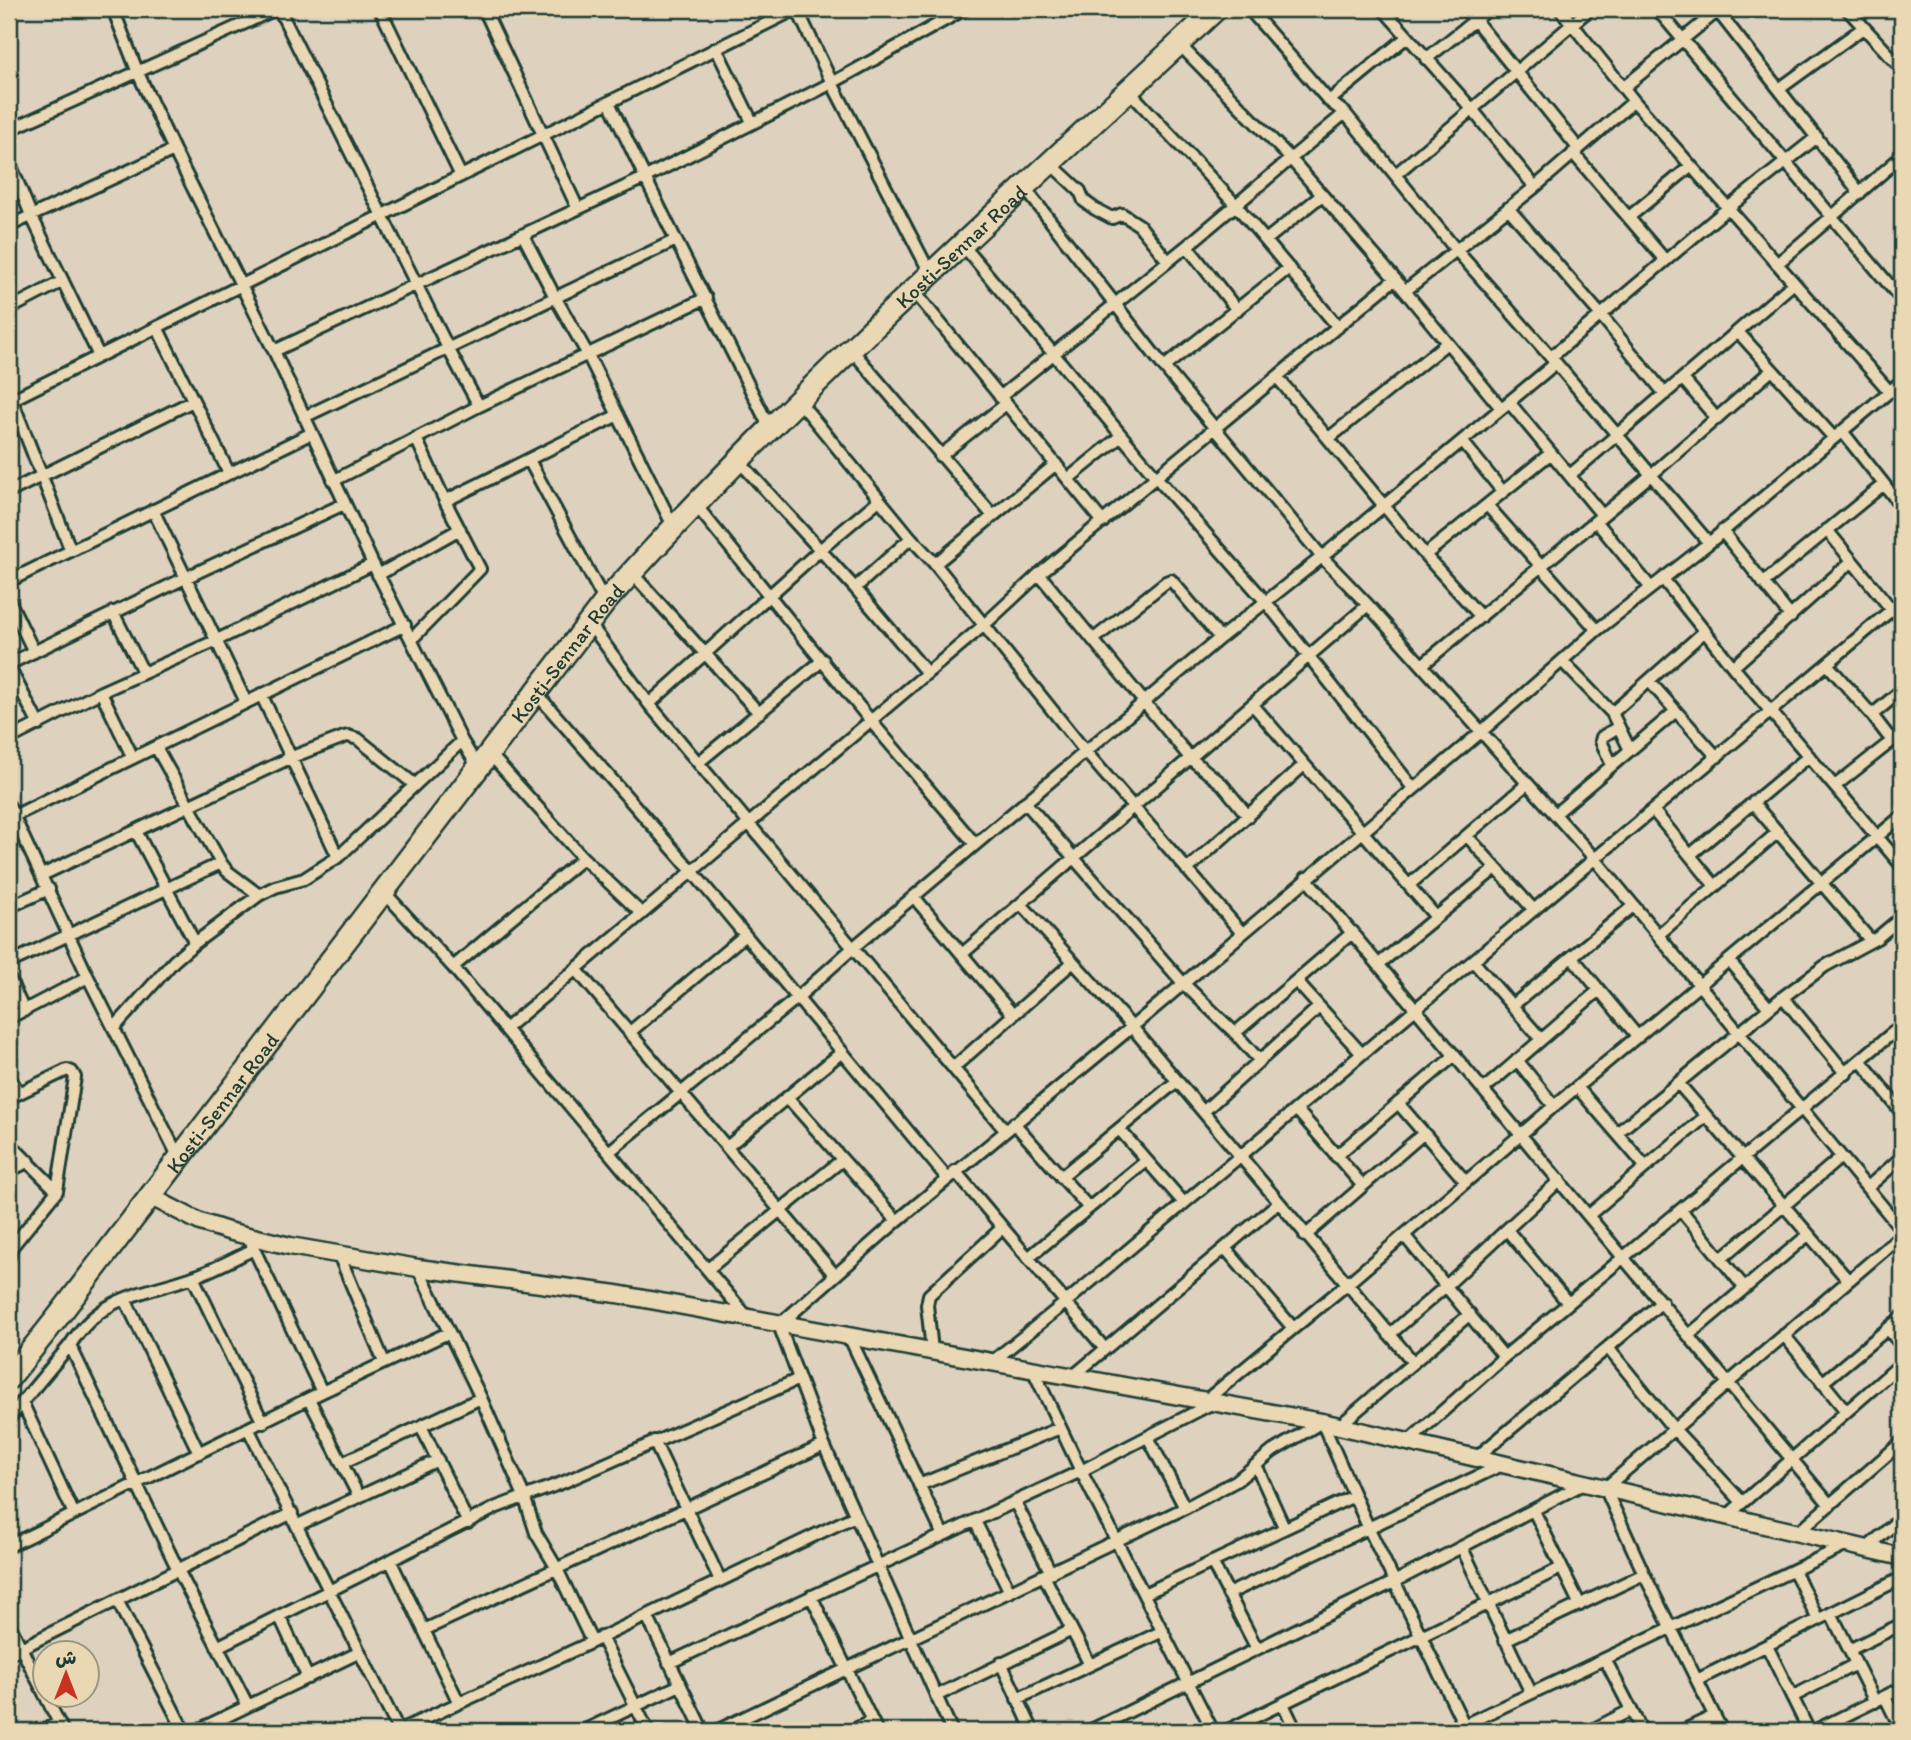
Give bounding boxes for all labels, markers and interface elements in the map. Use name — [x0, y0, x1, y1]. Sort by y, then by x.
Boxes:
street label: Kosti-Sennar Road — [890, 178, 1032, 313]
street label: Kosti-Sennar Road — [505, 577, 629, 728]
street label: Kosti-Sennar Road — [160, 1027, 284, 1178]
north arrow — [32, 1638, 102, 1708]
text: ش — [56, 1646, 77, 1669]

